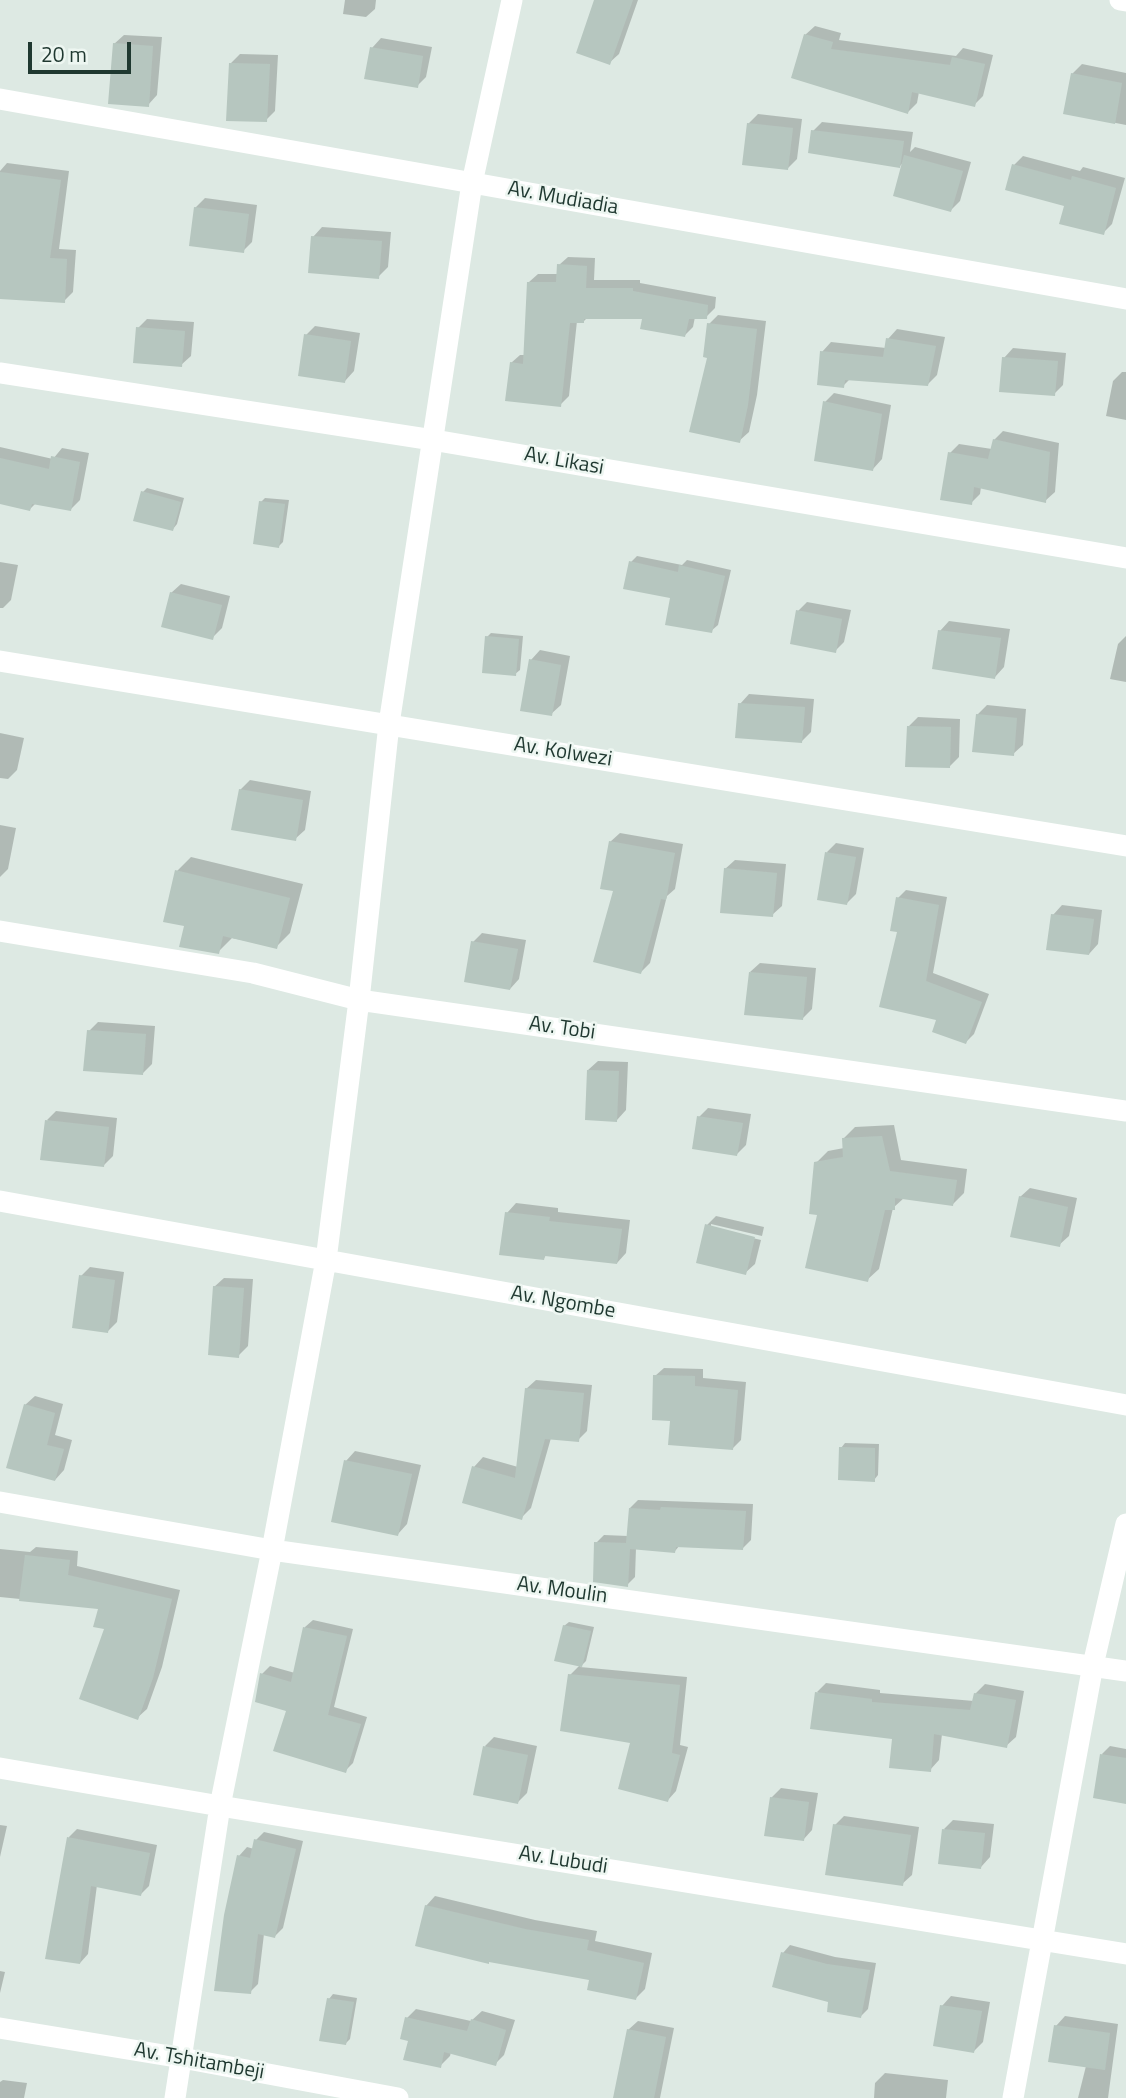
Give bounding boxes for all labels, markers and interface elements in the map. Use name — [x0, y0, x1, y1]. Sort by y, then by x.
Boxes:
scale bar — [32, 28, 135, 72]
text: 20 m — [41, 38, 87, 70]
street label: Av. Mudiadia — [506, 177, 620, 221]
street label: Av. Likasi — [522, 443, 606, 481]
street label: Av. Kolwezi — [512, 733, 614, 773]
street label: Av. Tobi — [527, 1012, 597, 1046]
street label: Av. Ngombe — [509, 1281, 617, 1325]
street label: Av. Moulin — [515, 1572, 609, 1610]
street label: Av. Lubudi — [517, 1842, 609, 1880]
street label: Av. Tshitambeji — [132, 2038, 266, 2086]

